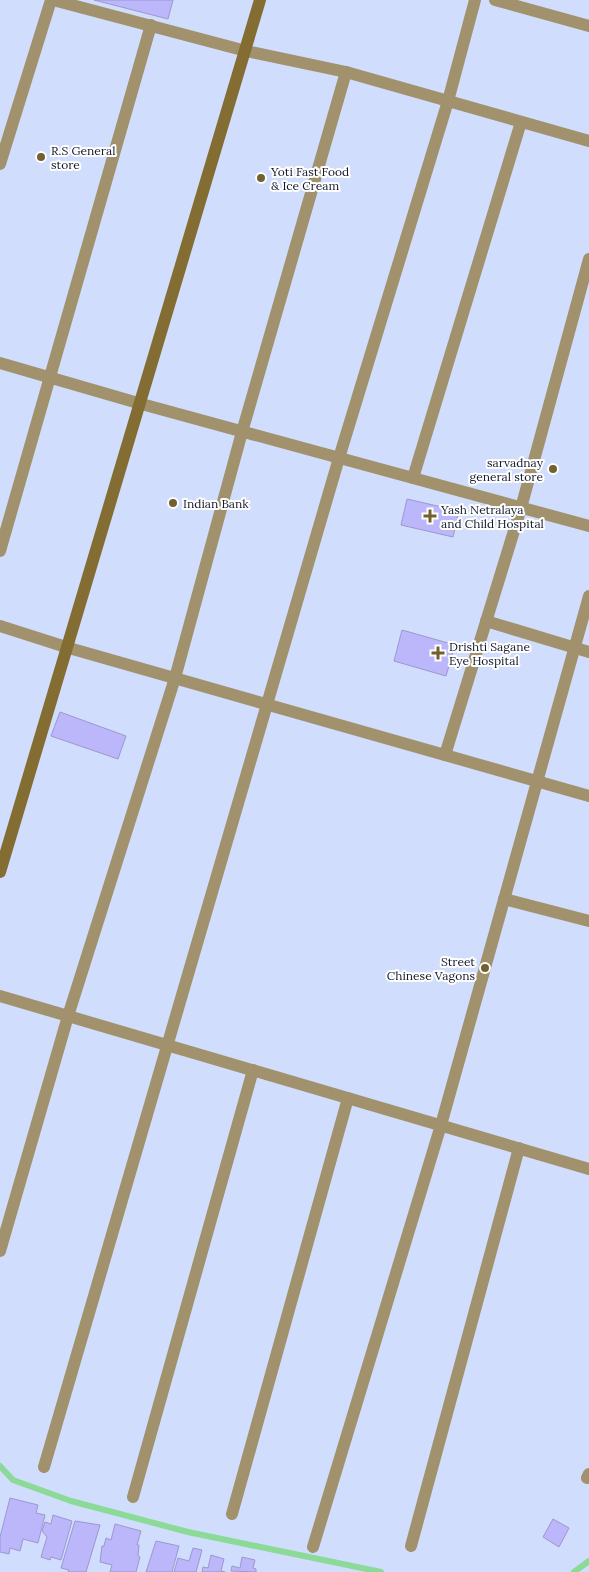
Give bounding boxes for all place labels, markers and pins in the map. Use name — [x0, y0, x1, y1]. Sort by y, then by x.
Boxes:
place label: R.S General store — [51, 143, 115, 172]
marker: R.S General store — [35, 151, 47, 163]
place label: Yoti Fast Food & Ice Cream — [270, 164, 349, 193]
marker: Yoti Fast Food & Ice Cream — [255, 172, 267, 184]
place label: sarvadnay general store — [470, 455, 544, 484]
marker: sarvadnay general store — [547, 463, 559, 475]
place label: Indian Bank — [183, 496, 249, 511]
marker: Indian Bank — [167, 497, 179, 509]
place label: Yash Netralaya and Child Hospital — [440, 502, 544, 531]
marker: Yash Netralaya and Child Hospital — [423, 509, 437, 523]
place label: Drishti Sagane Eye Hospital — [449, 639, 530, 668]
marker: Drishti Sagane Eye Hospital — [431, 646, 445, 660]
place label: Street Chinese Vagons — [387, 954, 475, 983]
marker: Street Chinese Vagons — [479, 962, 491, 974]

